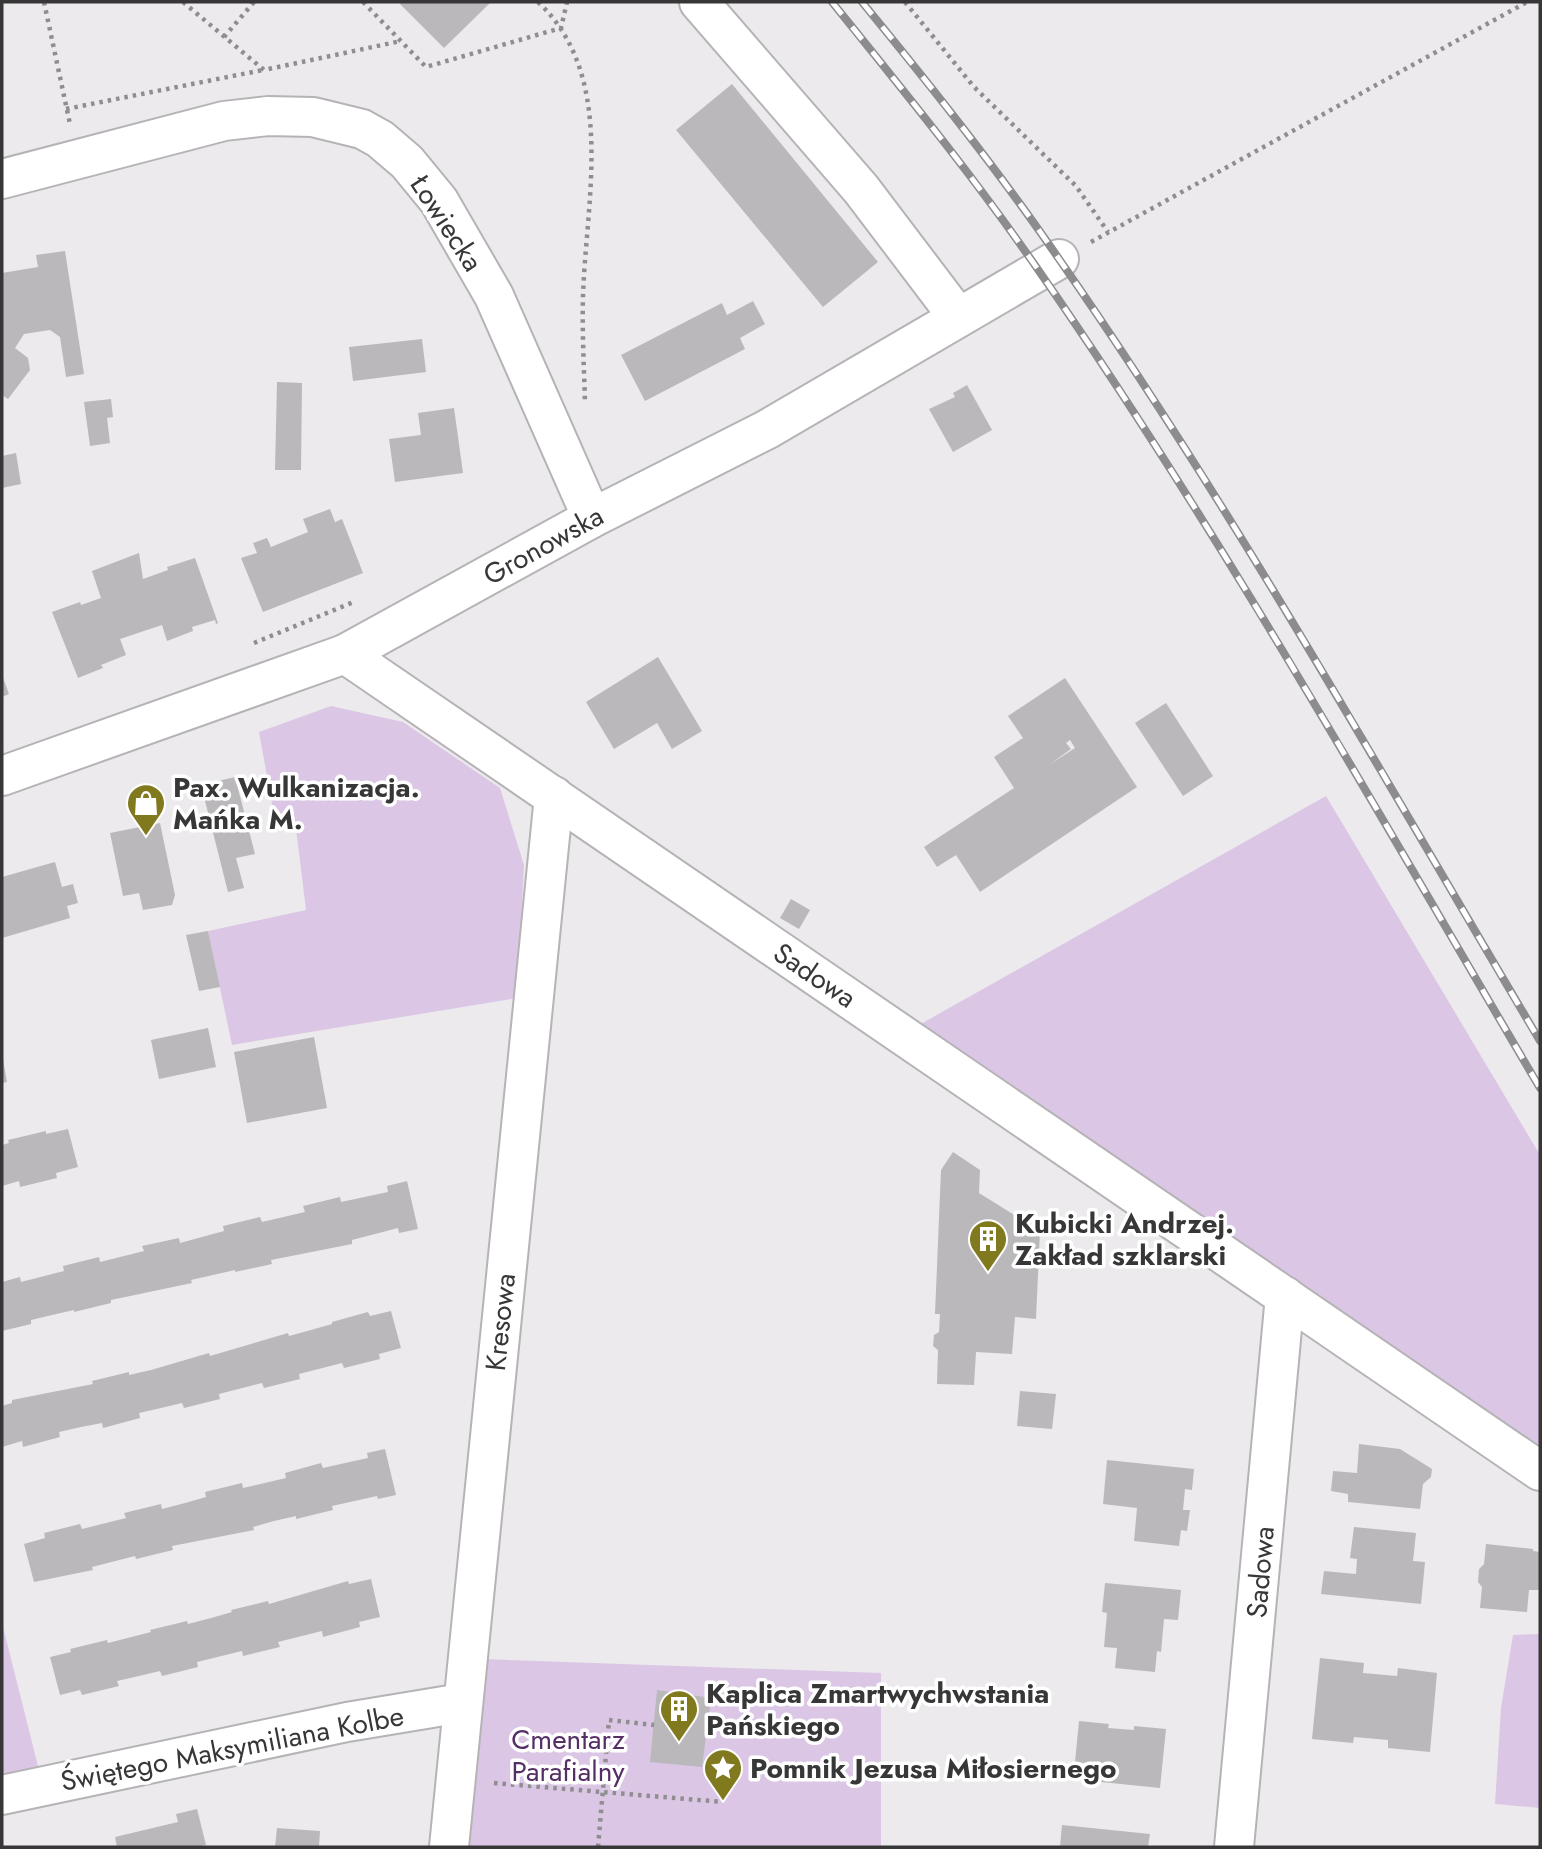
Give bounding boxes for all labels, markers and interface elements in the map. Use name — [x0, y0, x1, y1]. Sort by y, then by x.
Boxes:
street label: Łowiecka — [400, 166, 493, 279]
street label: Gronowska — [476, 496, 611, 595]
place label: Pax. Wulkanizacja. Mańka M. — [173, 767, 420, 840]
shop icon: Pax. Wulkanizacja. Mańka M. — [125, 782, 167, 837]
street label: Sadowa — [765, 933, 864, 1018]
place label: Kubicki Andrzej. Zakład szklarski — [1015, 1203, 1234, 1276]
building icon: Kubicki Andrzej. Zakład szklarski — [967, 1218, 1009, 1273]
street label: Kresowa — [475, 1271, 526, 1373]
street label: Sadowa — [1236, 1524, 1285, 1620]
place label: Kaplica Zmartwychwstania Pańskiego — [706, 1673, 1049, 1746]
building icon: Kaplica Zmartwychwstania Pańskiego — [658, 1688, 700, 1743]
street label: Świętego Maksymiliana Kolbe — [57, 1695, 407, 1802]
park label: Cmentarz Parafialny — [511, 1719, 625, 1792]
place icon: Pomnik Jezusa Miłosiernego — [702, 1747, 744, 1802]
place label: Pomnik Jezusa Miłosiernego — [750, 1748, 1117, 1789]

